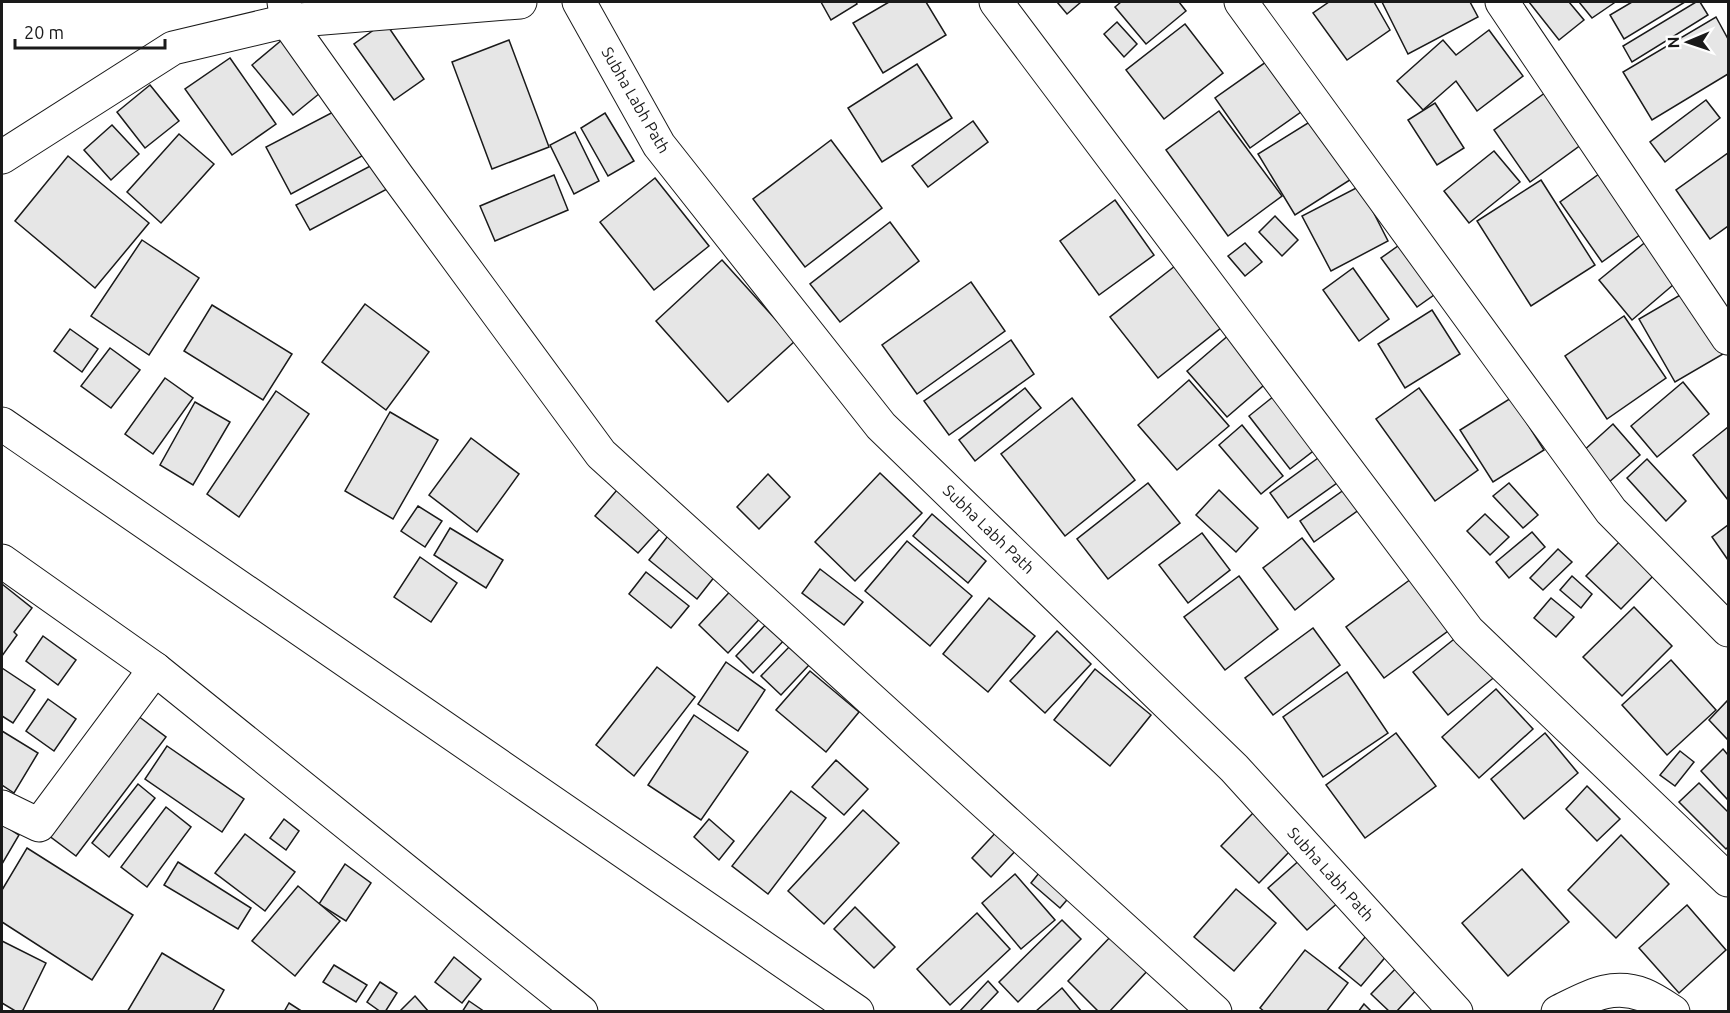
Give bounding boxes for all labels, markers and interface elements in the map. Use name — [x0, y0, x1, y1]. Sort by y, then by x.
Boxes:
scale bar — [15, 12, 165, 50]
north arrow — [1658, 12, 1718, 72]
text: 20 m — [24, 22, 64, 42]
text: N — [1664, 36, 1682, 49]
street label: Subha Labh Path — [598, 44, 674, 156]
street label: Subha Labh Path — [940, 481, 1038, 577]
street label: Subha Labh Path — [1284, 824, 1378, 924]

